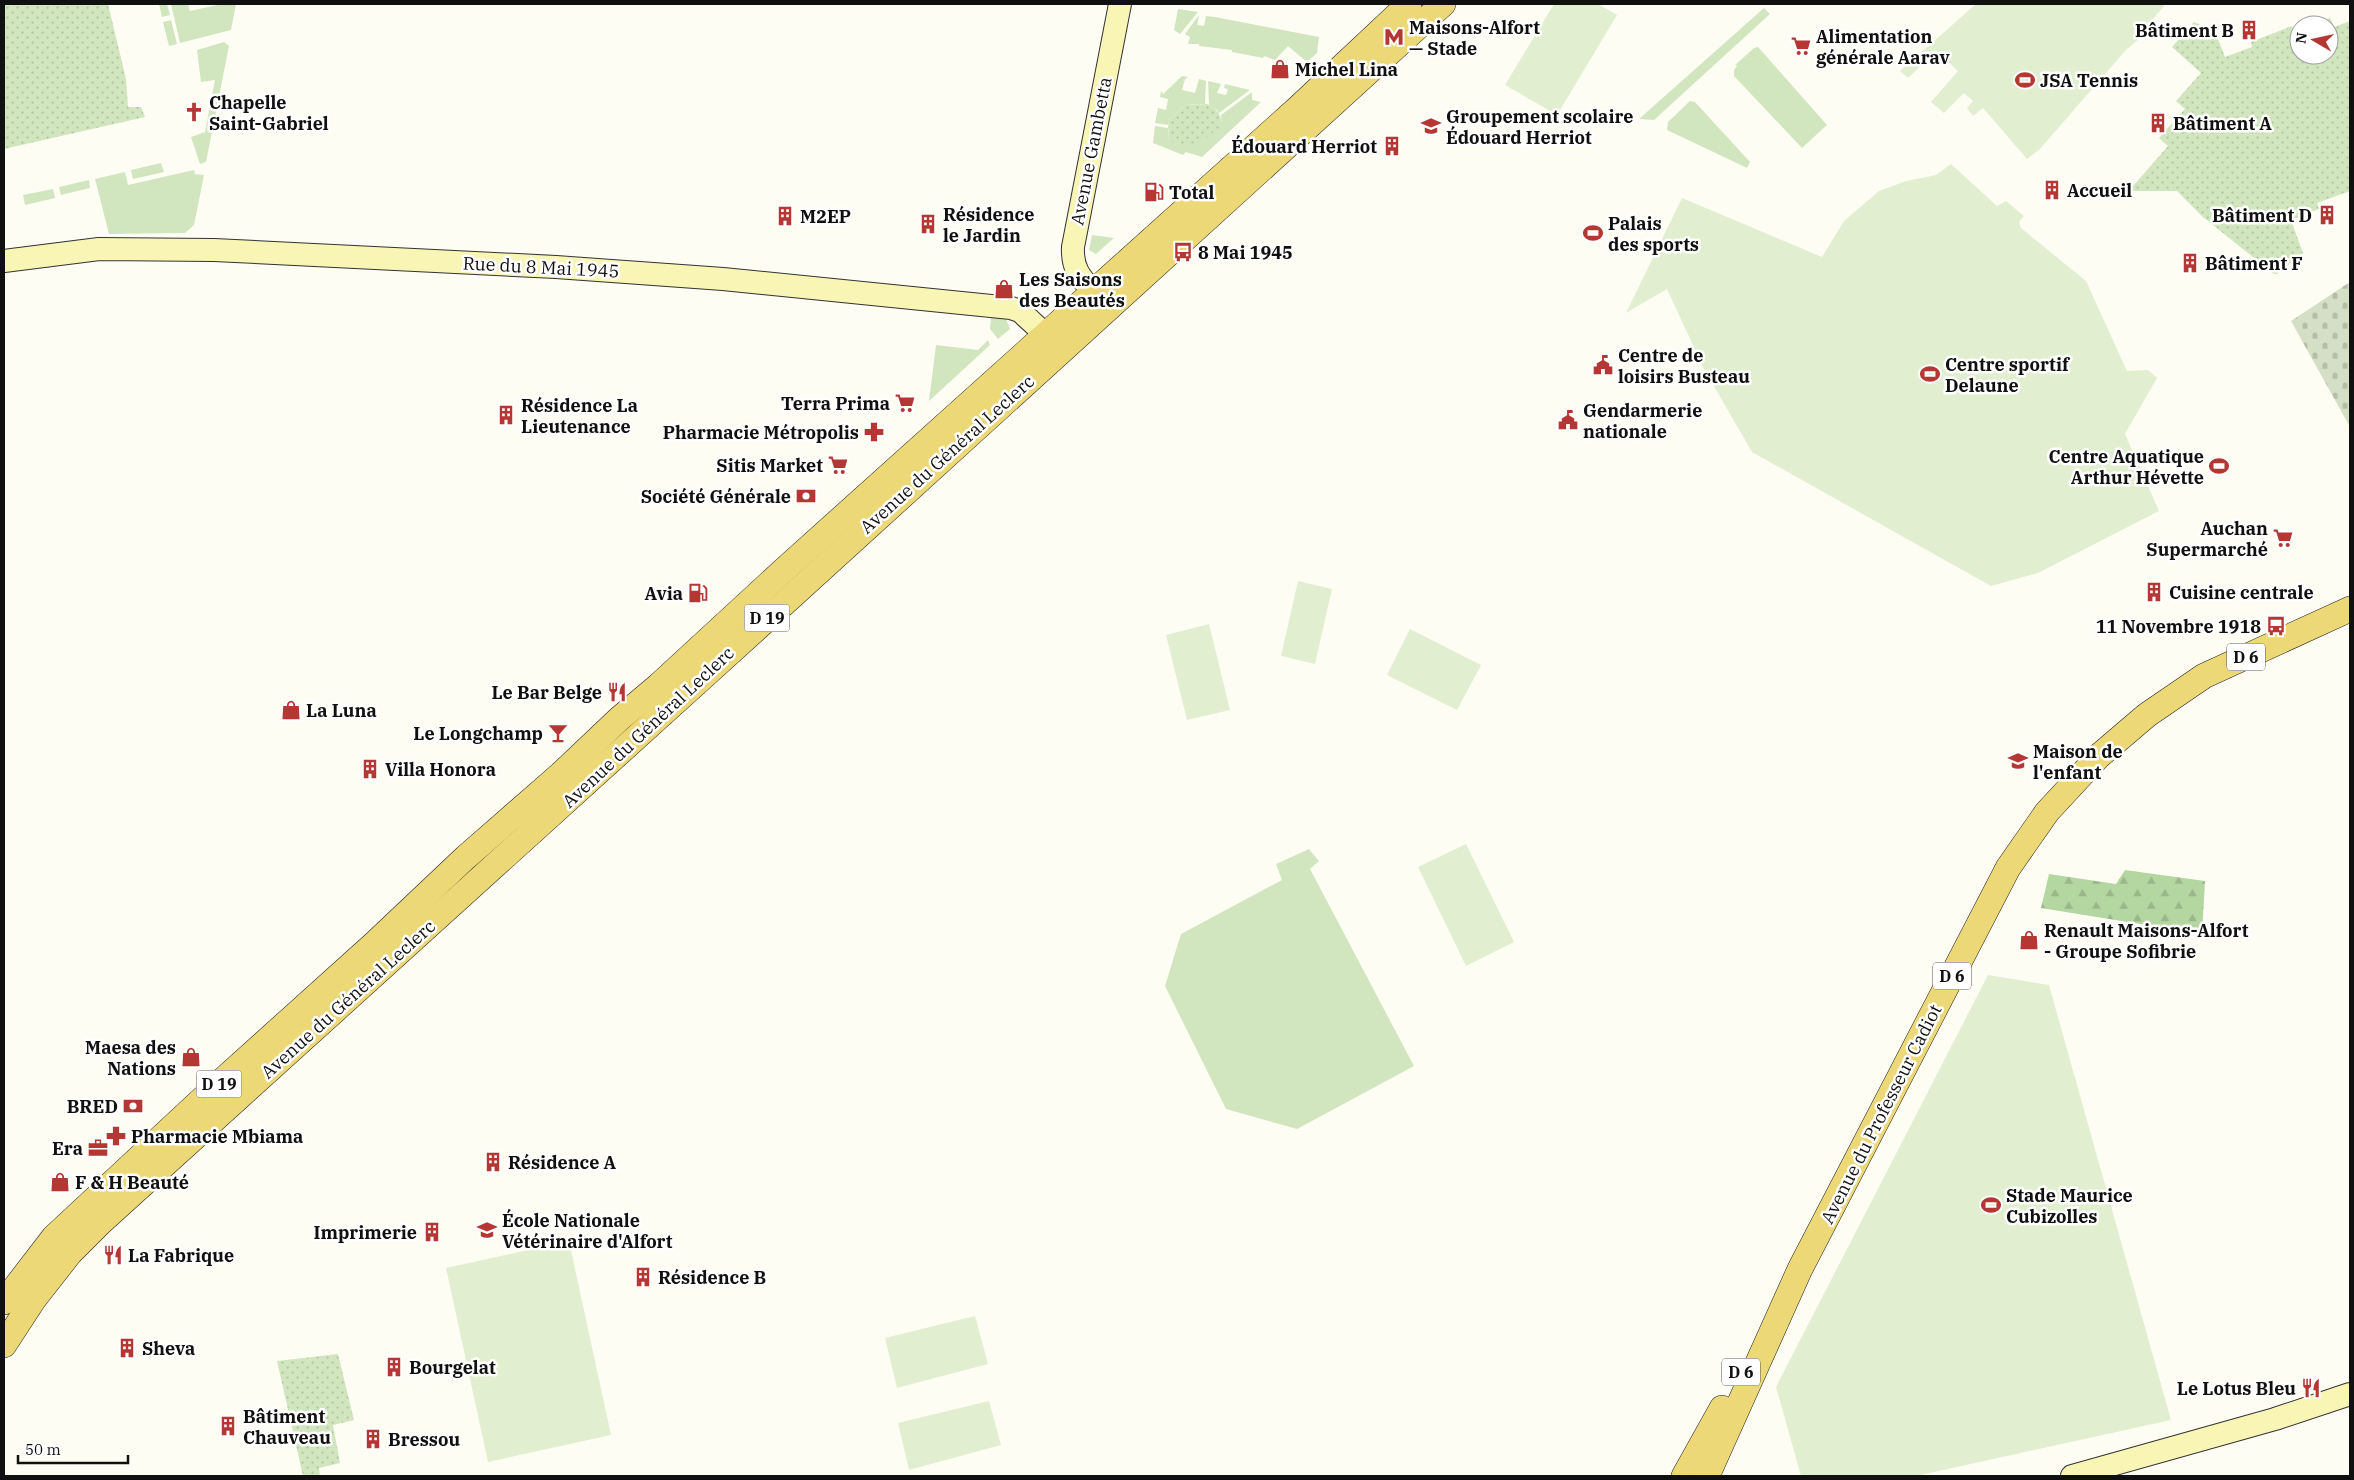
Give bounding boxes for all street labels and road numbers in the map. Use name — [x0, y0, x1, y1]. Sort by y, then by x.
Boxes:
street label: Avenue Gambetta — [1065, 75, 1117, 227]
street label: Rue du 8 Mai 1945 — [462, 251, 620, 283]
street label: Avenue du Général Leclerc — [855, 370, 1039, 538]
road number: D 19 — [744, 604, 790, 632]
street label: Avenue du Général Leclerc — [557, 641, 739, 813]
road number: D 6 — [2227, 644, 2265, 670]
street label: Avenue du Général Leclerc — [256, 915, 440, 1083]
road number: D 6 — [1933, 962, 1971, 989]
street label: Avenue du Professeur Cadiot — [1816, 1000, 1946, 1228]
road number: D 19 — [196, 1070, 242, 1098]
road number: D 6 — [1722, 1358, 1760, 1385]

